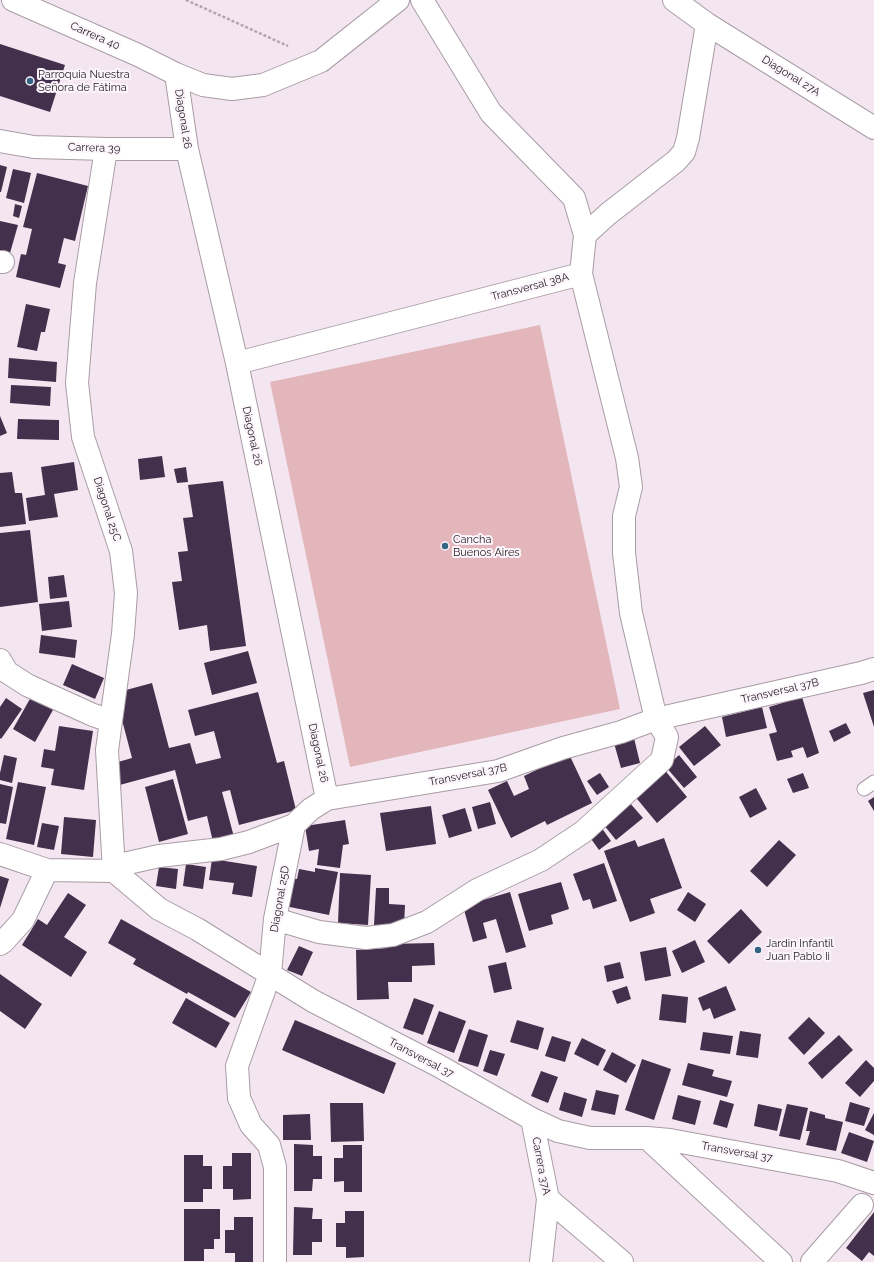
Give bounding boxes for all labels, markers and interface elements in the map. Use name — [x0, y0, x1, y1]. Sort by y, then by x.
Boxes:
street label: Carrera 40 — [68, 19, 122, 53]
street label: Diagonal 27A — [759, 53, 823, 99]
place label: Parroquia Nuestra Señora de Fátima — [38, 68, 130, 94]
marker: Parroquia Nuestra Señora de Fátima — [25, 76, 35, 86]
street label: Diagonal 26 — [172, 88, 194, 150]
street label: Carrera 39 — [68, 140, 120, 156]
street label: Transversal 38A — [490, 270, 570, 304]
street label: Diagonal 26 — [239, 405, 265, 467]
street label: Diagonal 25C — [90, 475, 124, 543]
place label: Cancha Buenos Aires — [453, 533, 520, 559]
marker: Cancha Buenos Aires — [440, 541, 450, 551]
street label: Transversal 37B — [740, 676, 820, 706]
street label: Diagonal 26 — [305, 722, 331, 784]
street label: Transversal 37B — [428, 761, 508, 789]
street label: Diagonal 25D — [268, 865, 292, 933]
place label: Jardin Infantil Juan Pablo Ii — [766, 937, 833, 963]
marker: Jardin Infantil Juan Pablo Ii — [753, 945, 763, 955]
street label: Transversal 37 — [386, 1035, 456, 1081]
street label: Carrera 37A — [529, 1136, 553, 1196]
street label: Transversal 37 — [700, 1139, 774, 1165]

